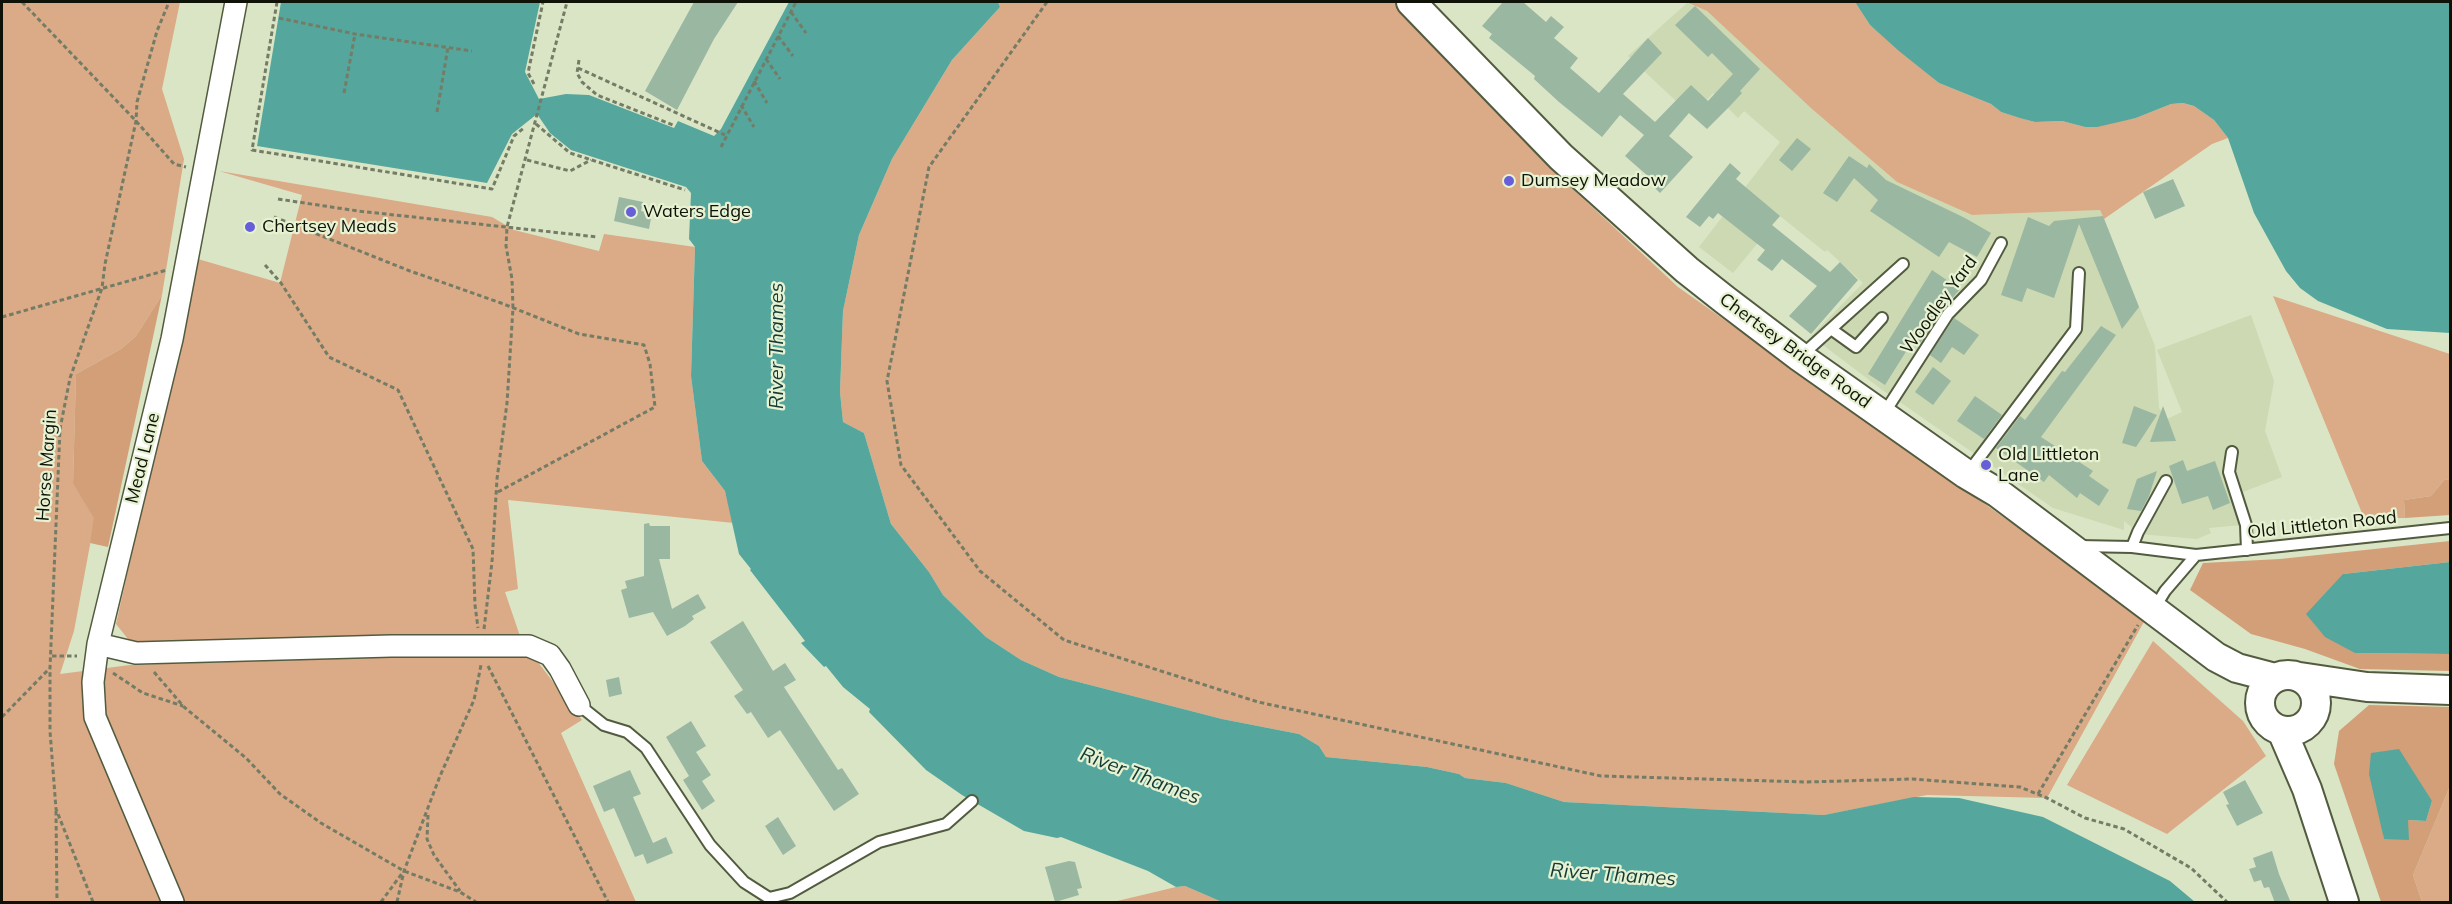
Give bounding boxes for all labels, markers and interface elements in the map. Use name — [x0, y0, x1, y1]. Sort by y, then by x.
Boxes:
place label: Dumsey Meadow — [1521, 170, 1666, 192]
marker: Dumsey Meadow — [1502, 174, 1516, 188]
place label: Waters Edge — [643, 201, 751, 223]
marker: Waters Edge — [624, 205, 638, 219]
place label: Chertsey Meads — [262, 216, 397, 238]
marker: Chertsey Meads — [243, 220, 257, 234]
street label: Woodley Yard — [1896, 252, 1982, 358]
water label: River Thames — [765, 283, 789, 409]
street label: Chertsey Bridge Road — [1715, 289, 1875, 413]
street label: Horse Margin — [32, 408, 62, 522]
street label: Mead Lane — [121, 411, 165, 505]
place label: Old Littleton Lane — [1998, 444, 2099, 486]
marker: Old Littleton Lane — [1979, 458, 1993, 472]
street label: Old Littleton Road — [2246, 506, 2398, 544]
water label: River Thames — [1077, 742, 1203, 810]
water label: River Thames — [1549, 859, 1677, 891]

